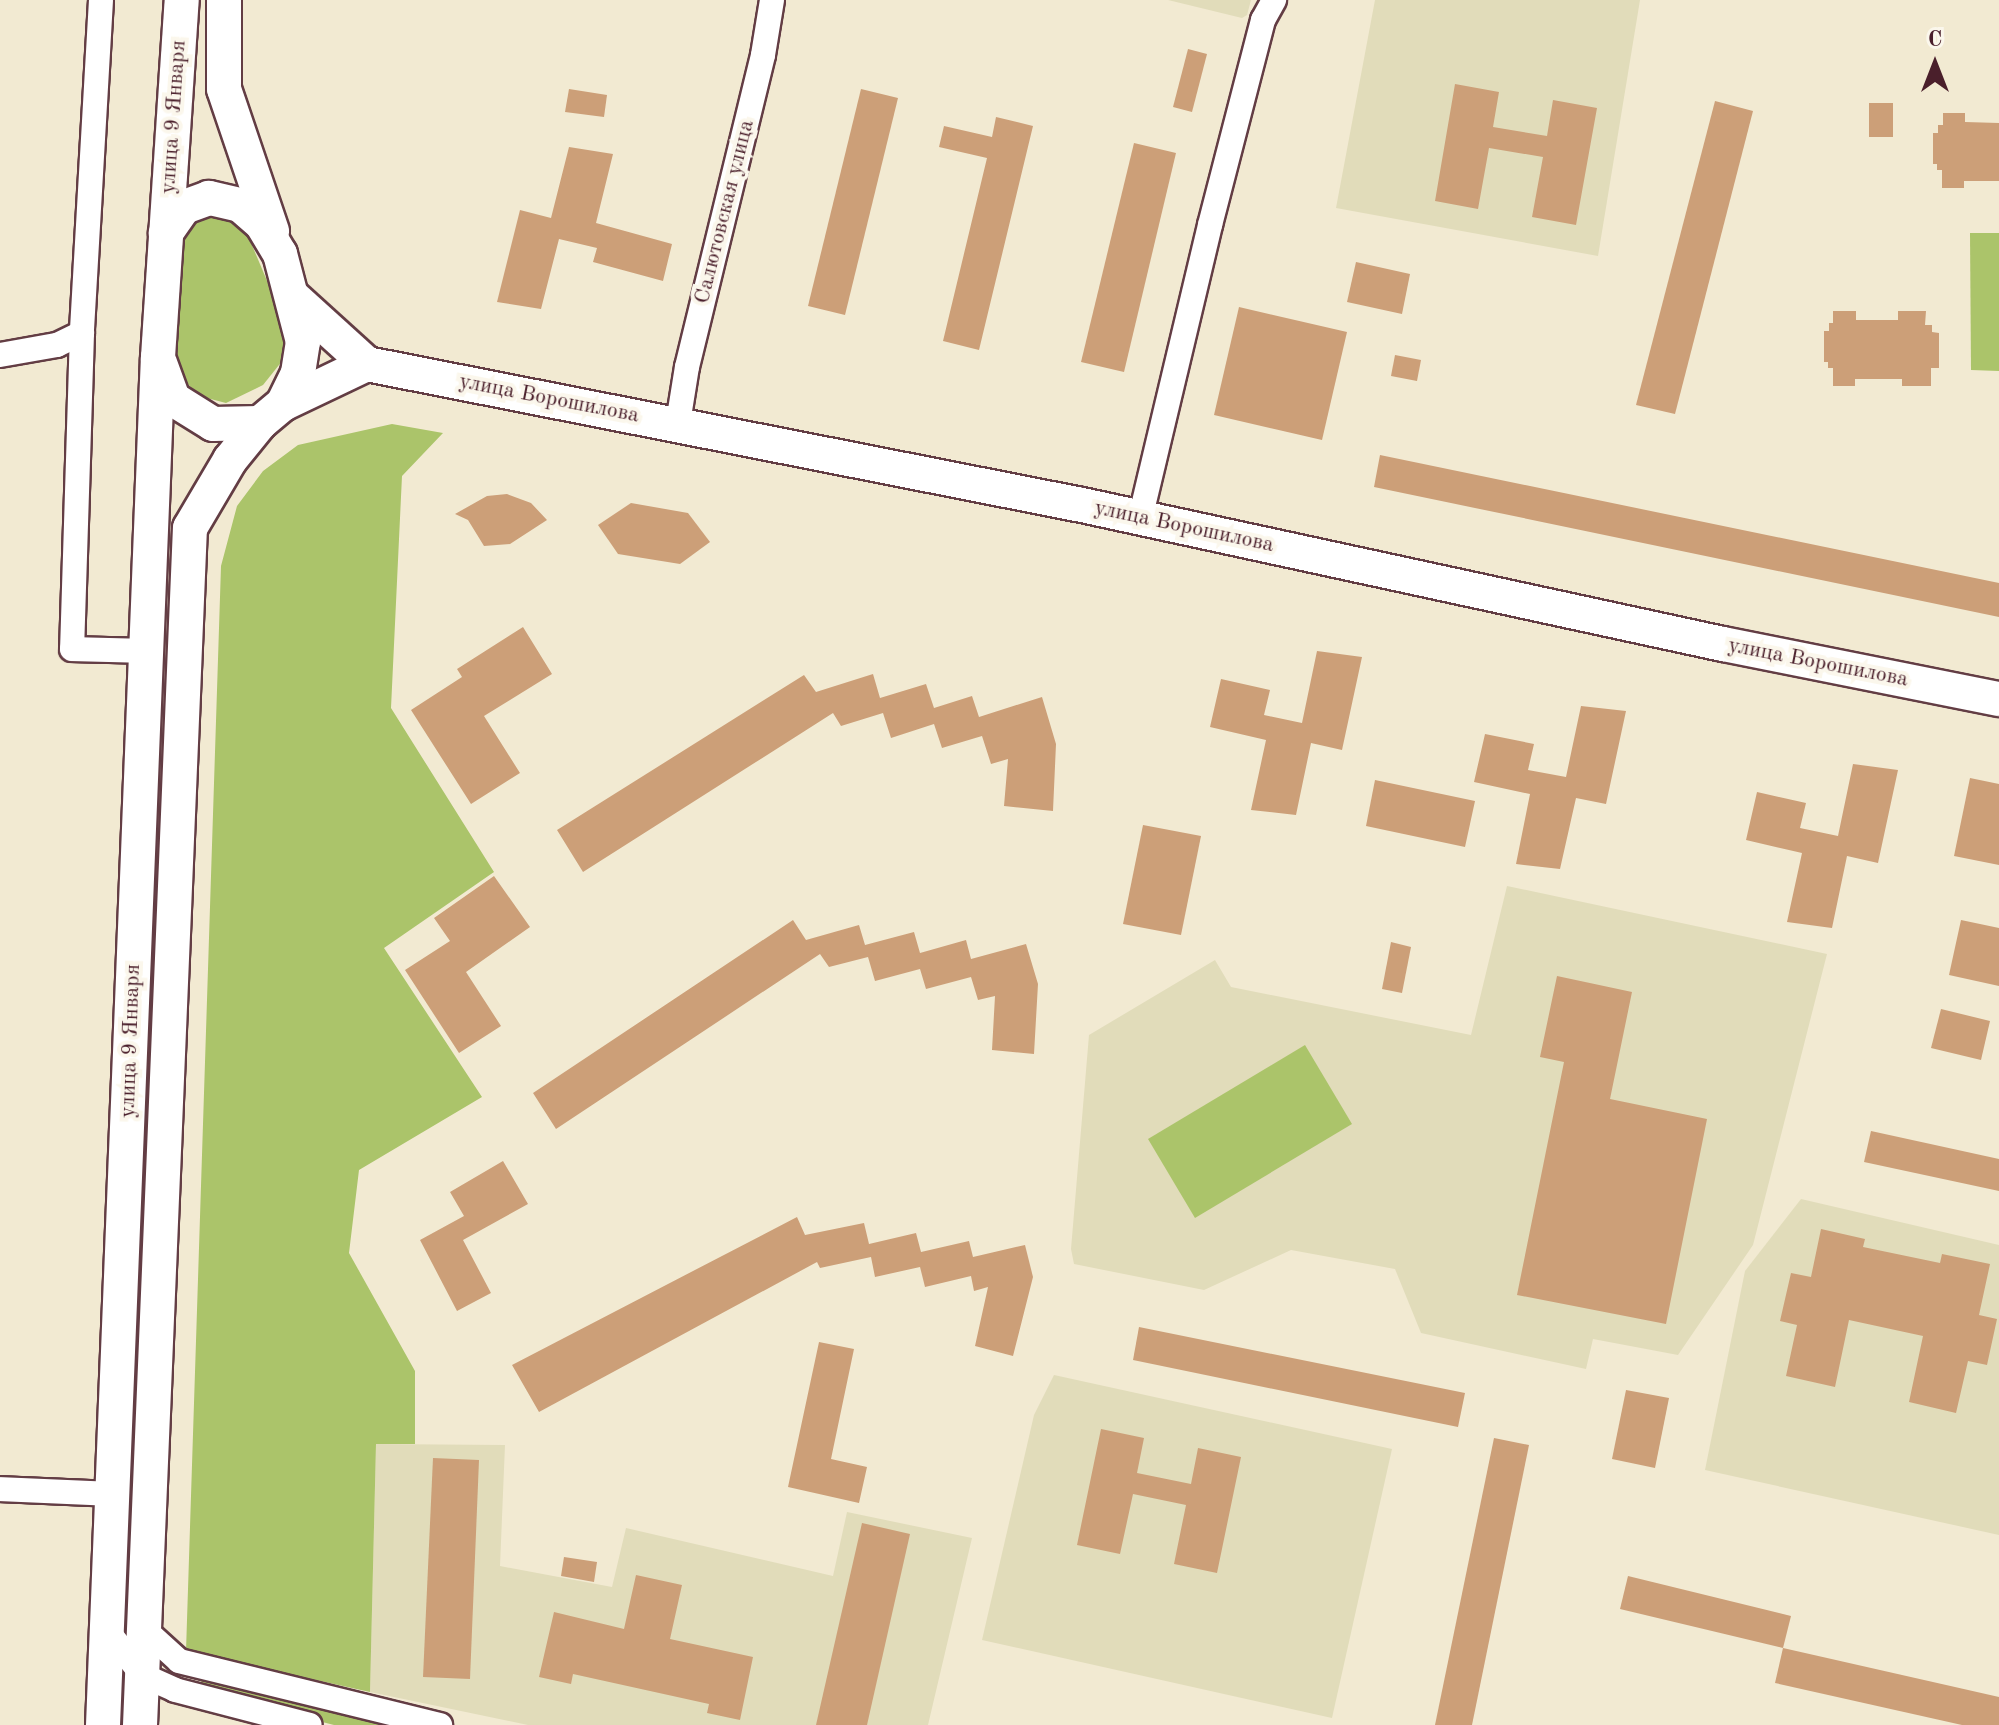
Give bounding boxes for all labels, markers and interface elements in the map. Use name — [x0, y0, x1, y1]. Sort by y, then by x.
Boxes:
north arrow — [1895, 24, 1975, 104]
text: С — [1928, 29, 1942, 51]
street label: улица 9 Января — [155, 39, 193, 195]
street label: Салютовская улица — [689, 117, 761, 307]
street label: улица Ворошилова — [457, 369, 641, 429]
street label: улица Ворошилова — [1092, 495, 1276, 559]
street label: улица Ворошилова — [1726, 633, 1910, 693]
street label: улица 9 Января — [115, 963, 147, 1119]

